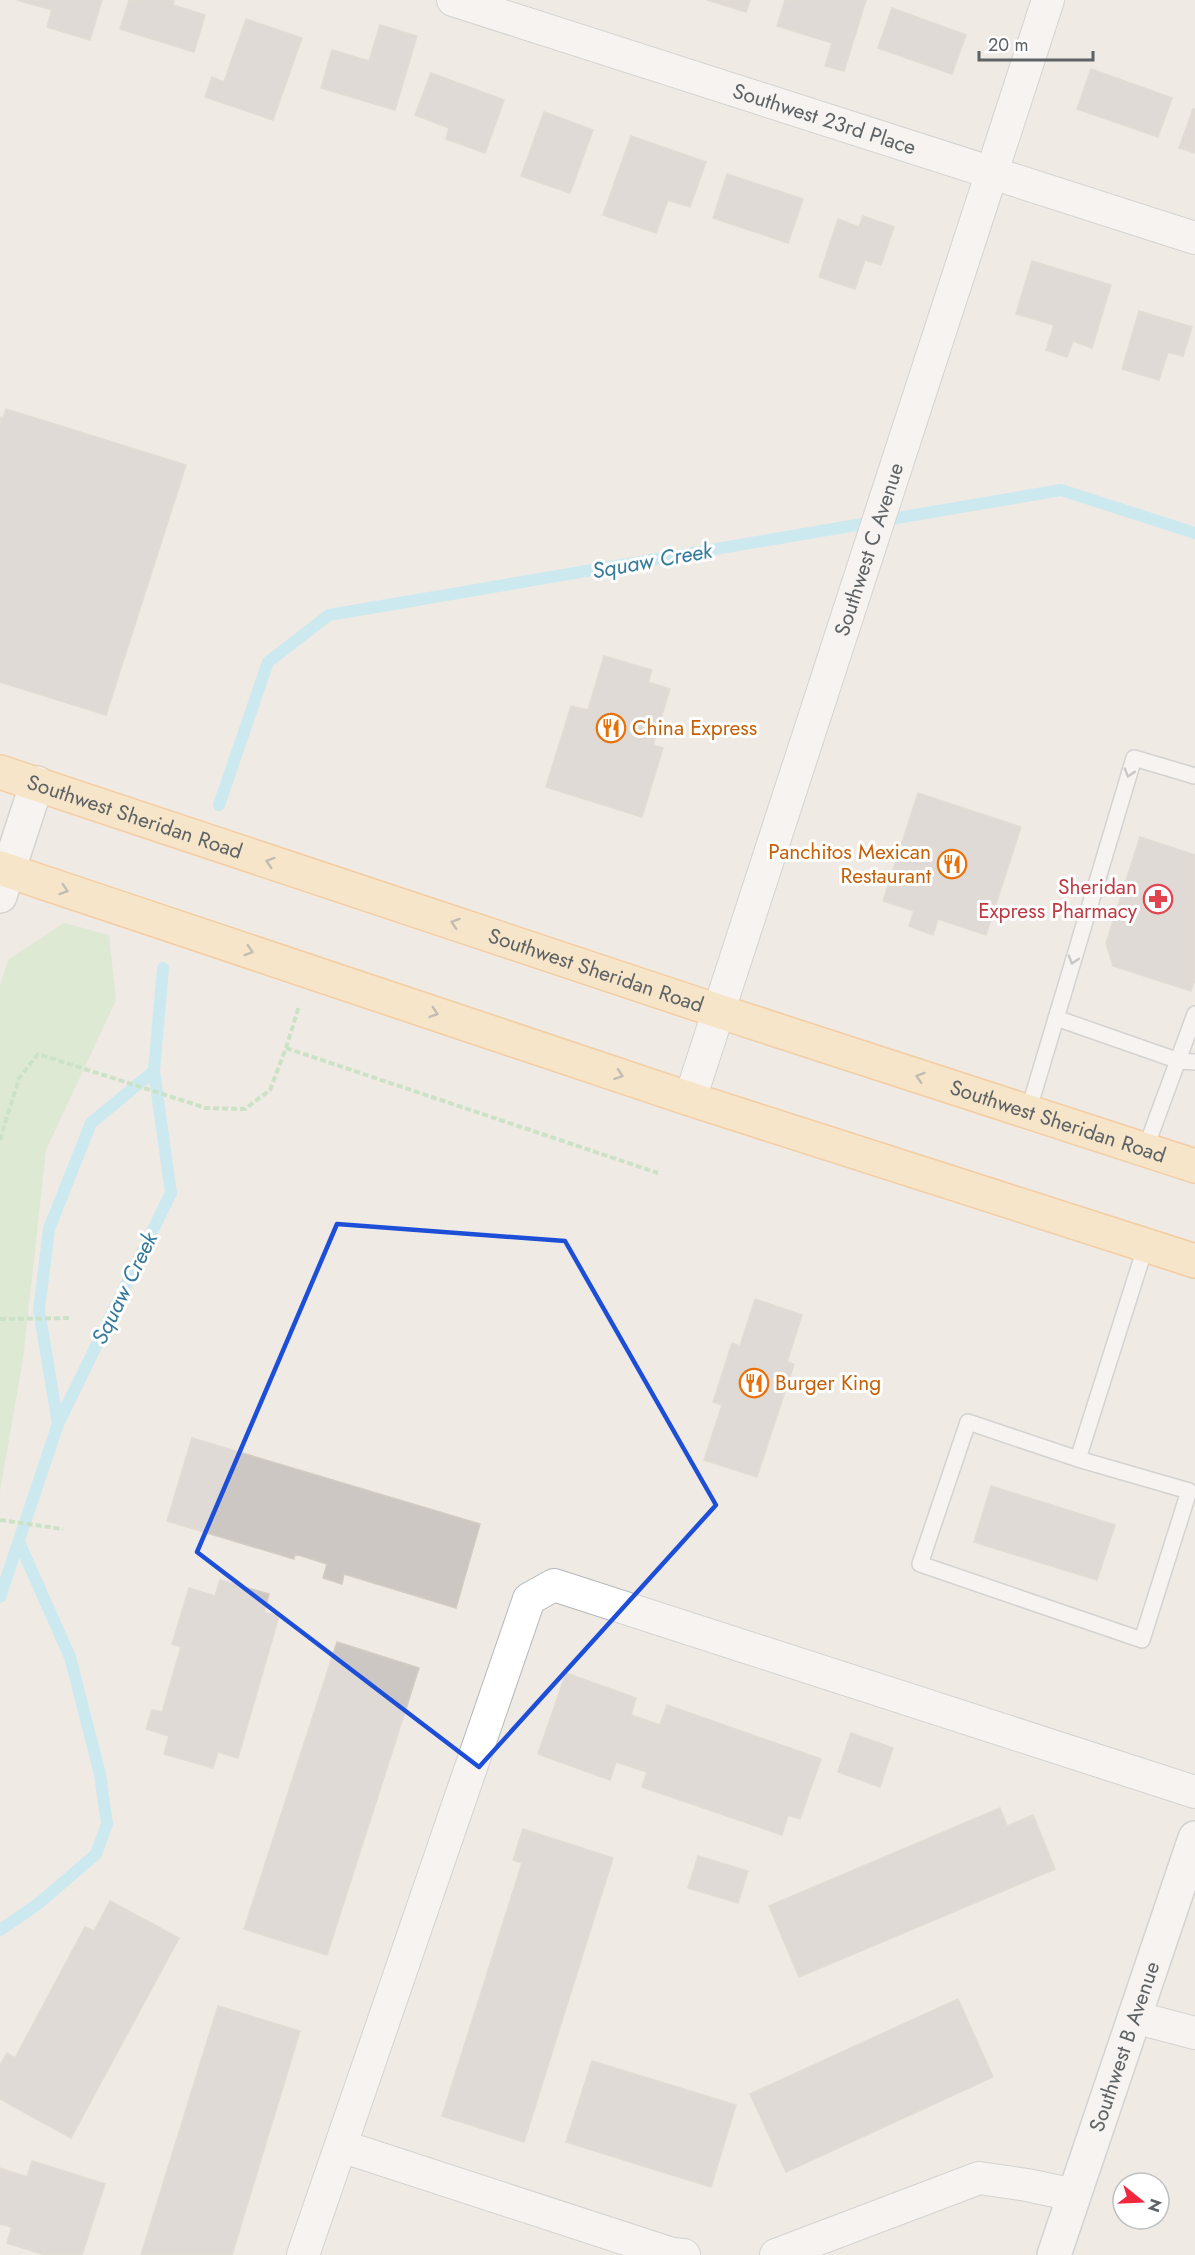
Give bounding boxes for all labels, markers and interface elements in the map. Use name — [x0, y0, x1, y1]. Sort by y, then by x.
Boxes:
scale bar — [979, 24, 1093, 62]
text: 20 m — [988, 32, 1028, 58]
street label: Southwest 23rd Place — [729, 76, 920, 163]
street label: Southwest C Avenue — [827, 459, 911, 640]
water label: Squaw Creek — [589, 533, 716, 586]
restaurant icon: China Express — [595, 712, 627, 744]
place label: China Express — [632, 713, 757, 743]
street label: Southwest Sheridan Road — [23, 767, 246, 867]
one-way arrow — [1124, 767, 1136, 778]
place label: Panchitos Mexican Restaurant — [768, 837, 931, 891]
restaurant icon: Panchitos Mexican Restaurant — [936, 848, 968, 880]
one-way arrow — [265, 856, 276, 869]
place label: Sheridan Express Pharmacy — [978, 872, 1138, 926]
one-way arrow — [58, 882, 69, 895]
pharmacy icon: Sheridan Express Pharmacy — [1142, 883, 1174, 915]
one-way arrow — [450, 918, 461, 931]
street label: Southwest Sheridan Road — [484, 921, 708, 1020]
one-way arrow — [243, 944, 254, 957]
one-way arrow — [1068, 954, 1080, 965]
one-way arrow — [428, 1006, 439, 1019]
one-way arrow — [613, 1068, 624, 1081]
one-way arrow — [915, 1072, 926, 1084]
street label: Southwest Sheridan Road — [946, 1072, 1170, 1171]
water label: Squaw Creek — [83, 1225, 166, 1350]
restaurant icon: Burger King — [738, 1367, 770, 1399]
place label: Burger King — [775, 1368, 881, 1398]
street label: Southwest B Avenue — [1082, 1957, 1167, 2136]
north arrow — [1111, 2171, 1171, 2231]
text: N — [1142, 2196, 1168, 2215]

